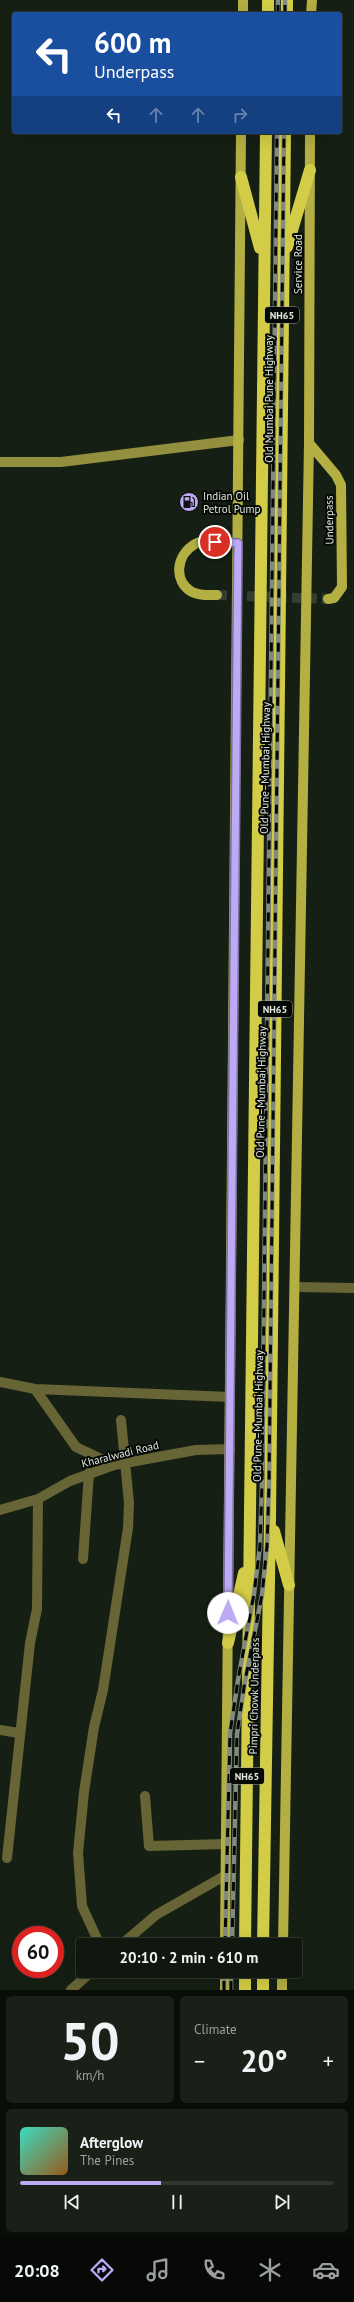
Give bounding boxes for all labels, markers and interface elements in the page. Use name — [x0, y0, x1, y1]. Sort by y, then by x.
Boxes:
text: 600 m — [94, 24, 171, 61]
icon: left — [28, 28, 80, 80]
text: Underpass — [94, 60, 174, 83]
icon: left — [103, 104, 125, 126]
icon: ahead — [145, 104, 167, 126]
icon: ahead — [187, 104, 209, 126]
icon: right — [229, 104, 251, 126]
street label: Service Road — [291, 234, 305, 294]
road number: NH65 — [265, 307, 299, 323]
street label: Old Mumbai Pune Highway — [262, 334, 276, 463]
place label: Indian Oil Petrol Pump — [203, 489, 260, 516]
fuel station icon: Indian Oil Petrol Pump — [178, 491, 200, 513]
street label: Underpass — [322, 495, 336, 545]
pin — [198, 525, 232, 559]
icon: arrive — [204, 531, 226, 553]
street label: Old Pune–Mumbai Highway — [257, 701, 273, 834]
road number: NH65 — [258, 1001, 292, 1017]
street label: Old Pune–Mumbai Highway — [253, 1025, 269, 1158]
street label: Old Pune–Mumbai Highway — [250, 1349, 266, 1482]
street label: Kharalwadi Road — [80, 1438, 160, 1470]
position arrow — [207, 1592, 249, 1634]
street label: Pimpri Chowk Underpass — [246, 1637, 262, 1754]
road number: NH65 — [230, 1768, 264, 1784]
speed limit sign: 60 — [12, 1926, 64, 1978]
text: 20:10 · 2 min · 610 m — [120, 1948, 258, 1967]
text: 50 — [61, 2007, 119, 2074]
text: Climate — [194, 2021, 237, 2038]
text: 20° — [240, 2041, 288, 2080]
text: − — [194, 2047, 205, 2075]
text: + — [323, 2047, 334, 2075]
text: km/h — [76, 2067, 104, 2084]
text: Afterglow — [80, 2133, 143, 2152]
text: The Pines — [80, 2152, 134, 2169]
icon: previous — [61, 2191, 83, 2213]
icon: pause — [166, 2191, 188, 2213]
icon: next — [271, 2191, 293, 2213]
icon: directions — [88, 2256, 116, 2284]
icon: music — [144, 2256, 172, 2284]
icon: phone — [200, 2256, 228, 2284]
icon: climate — [256, 2256, 284, 2284]
icon: car — [312, 2256, 340, 2284]
text: 20:08 — [14, 2259, 60, 2282]

